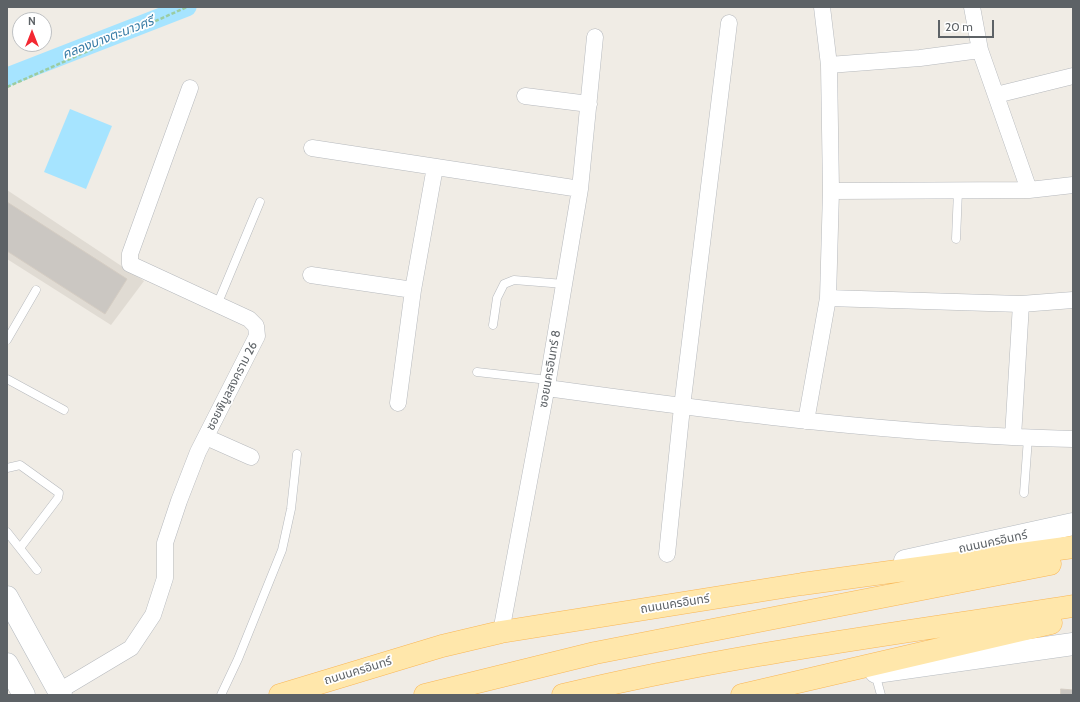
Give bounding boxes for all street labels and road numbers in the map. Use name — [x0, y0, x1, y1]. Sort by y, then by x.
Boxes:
street label: ซอยนครอินทร์ 8 — [536, 329, 564, 409]
street label: ซอยพิบูลสงคราม 26 — [203, 339, 261, 433]
street label: ถนนนครอินทร์ — [957, 528, 1029, 556]
street label: ถนนนครอินทร์ — [639, 591, 711, 617]
street label: ถนนนครอินทร์ — [322, 654, 394, 688]

